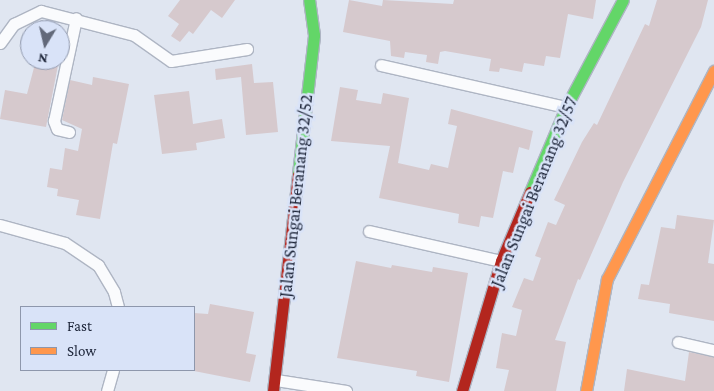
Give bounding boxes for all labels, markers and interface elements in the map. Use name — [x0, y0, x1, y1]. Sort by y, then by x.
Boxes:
north arrow — [20, 20, 70, 70]
text: N — [37, 50, 49, 67]
street label: Jalan Sungai Beranang 32/52 — [275, 93, 317, 299]
street label: Jalan Sungai Beranang 32/57 — [486, 94, 582, 290]
legend — [20, 306, 195, 371]
text: Fast — [67, 318, 92, 334]
text: Slow — [67, 343, 96, 359]

